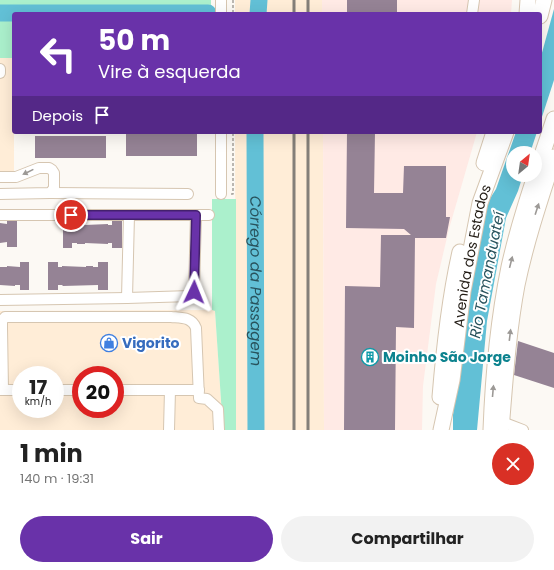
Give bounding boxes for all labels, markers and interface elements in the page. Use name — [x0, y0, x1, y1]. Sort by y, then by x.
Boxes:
text: 50 m — [98, 21, 170, 60]
icon: left — [32, 28, 84, 80]
text: Vire à esquerda — [98, 59, 241, 84]
icon: arrive — [91, 104, 113, 126]
text: Depois — [32, 105, 83, 126]
north arrow — [506, 146, 542, 182]
map controls — [506, 146, 542, 182]
one-way arrow — [23, 169, 34, 175]
street label: Avenida dos Estados — [449, 182, 496, 329]
water label: Córrego da Passagem — [245, 196, 267, 366]
pin — [54, 198, 88, 232]
one-way arrow — [535, 202, 541, 214]
icon: arrive — [60, 204, 82, 226]
water label: Rio Tamanduateí — [464, 208, 509, 340]
one-way arrow — [508, 256, 514, 269]
position arrow — [173, 271, 215, 313]
one-way arrow — [507, 329, 513, 341]
shop icon: Vigorito — [99, 333, 119, 353]
place label: Vigorito — [122, 333, 180, 353]
building icon: Moinho São Jorge — [360, 347, 380, 367]
place label: Moinho São Jorge — [383, 347, 511, 367]
speed limit sign: 20 — [72, 366, 124, 418]
text: 17 — [29, 373, 47, 401]
one-way arrow — [490, 385, 497, 397]
text: km/h — [25, 394, 51, 409]
text: 1 min — [20, 437, 83, 470]
button: close — [492, 443, 534, 485]
text: 140 m · 19:31 — [20, 469, 94, 488]
button: Sair — [20, 516, 273, 562]
button: Compartilhar — [281, 516, 534, 562]

